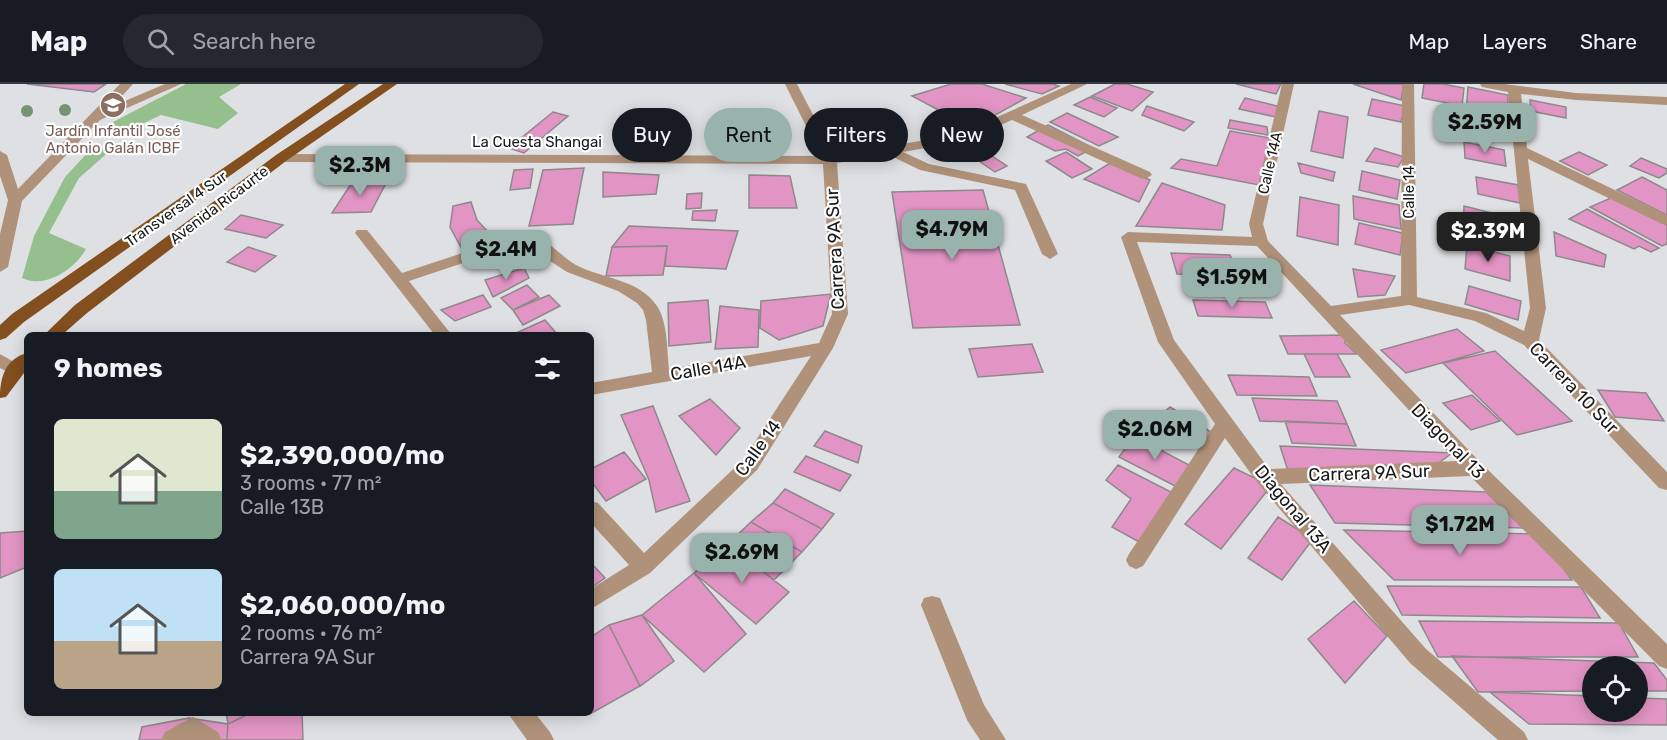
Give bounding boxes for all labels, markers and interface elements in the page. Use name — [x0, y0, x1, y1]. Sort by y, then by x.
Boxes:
search box — [123, 14, 543, 68]
text: Map — [30, 25, 87, 58]
icon: search — [144, 25, 177, 58]
text: Search here — [192, 28, 316, 55]
text: Map — [1408, 29, 1449, 54]
text: Layers — [1482, 29, 1547, 54]
text: Share — [1580, 29, 1637, 54]
school or university icon: Jardín Infantil José Antonio Galán ICBF — [98, 90, 128, 120]
pin: $2.59M — [1436, 103, 1534, 154]
chip: Buy — [612, 108, 692, 162]
chip: Rent — [704, 108, 792, 162]
chip: Filters — [804, 108, 908, 162]
chip: New — [920, 108, 1004, 162]
text: $2.59M — [1448, 110, 1522, 134]
place label: Jardín Infantil José Antonio Galán ICBF — [45, 122, 181, 157]
street label: Calle 14A — [1254, 130, 1286, 196]
street label: La Cuesta Shangai — [472, 133, 602, 151]
pin: $2.3M — [318, 146, 402, 197]
text: $2.3M — [329, 153, 391, 177]
street label: Avenida Ricaurte — [166, 162, 272, 248]
street label: Calle 14 — [1400, 165, 1418, 219]
street label: Transversal 4 Sur — [122, 167, 231, 251]
street label: Carrera 9A Sur — [821, 188, 849, 310]
pin: $4.79M — [903, 210, 1001, 261]
pin: $2.39M — [1439, 212, 1537, 263]
text: $4.79M — [916, 217, 988, 241]
text: $2.39M — [1451, 219, 1525, 243]
pin: $2.4M — [464, 230, 548, 281]
text: $2.4M — [475, 237, 537, 261]
pin: $1.59M — [1183, 258, 1281, 309]
text: $1.59M — [1196, 265, 1268, 289]
street label: Carrera 10 Sur — [1525, 338, 1623, 439]
street label: Calle 14A — [669, 351, 747, 385]
icon: filters — [531, 352, 564, 385]
text: 9 homes — [54, 353, 163, 384]
street label: Diagonal 13 — [1407, 399, 1489, 483]
pin: $2.06M — [1106, 410, 1204, 461]
street label: Calle 14 — [730, 416, 786, 480]
text: $2.06M — [1117, 417, 1193, 441]
text: $2,390,000/mo — [240, 440, 445, 471]
icon: home — [102, 443, 174, 515]
street label: Carrera 9A Sur — [1308, 460, 1430, 486]
street label: Diagonal 13A — [1250, 461, 1336, 557]
text: 3 rooms · 77 m² — [240, 471, 382, 495]
text: Calle 13B — [240, 495, 324, 519]
pin: $1.72M — [1411, 505, 1509, 556]
text: $1.72M — [1425, 512, 1495, 536]
pin: $2.69M — [693, 533, 791, 584]
text: $2.69M — [705, 540, 779, 564]
text: $2,060,000/mo — [240, 590, 445, 621]
icon: home — [102, 593, 174, 665]
text: 2 rooms · 76 m² — [240, 621, 383, 645]
text: Carrera 9A Sur — [240, 645, 375, 669]
map controls — [1582, 656, 1648, 722]
button: locate — [1582, 656, 1648, 722]

